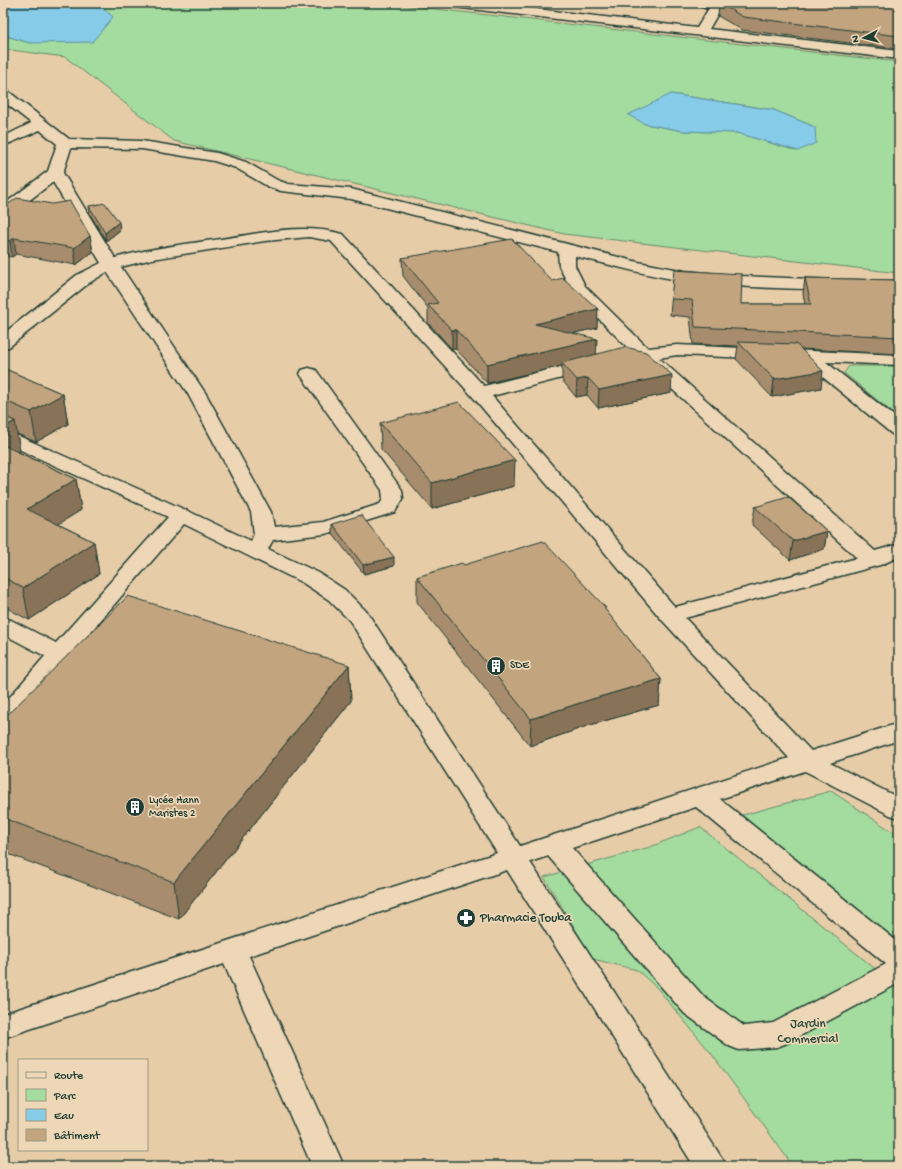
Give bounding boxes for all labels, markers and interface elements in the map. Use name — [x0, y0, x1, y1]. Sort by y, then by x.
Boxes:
north arrow — [844, 18, 884, 58]
text: N — [850, 35, 862, 43]
building icon: SDE — [485, 655, 507, 677]
place label: SDE — [510, 660, 530, 672]
place label: Lycée Hann Maristes 2 — [149, 795, 200, 820]
building icon: Lycée Hann Maristes 2 — [124, 796, 146, 818]
pharmacy icon: Pharmacie Touba — [455, 907, 477, 929]
place label: Pharmacie Touba — [479, 911, 572, 926]
park label: Jardin Commercial — [778, 1017, 839, 1047]
legend — [18, 1059, 148, 1151]
text: Route — [54, 1070, 84, 1084]
text: Parc — [53, 1090, 77, 1104]
text: Eau — [54, 1110, 74, 1124]
text: Bâtiment — [53, 1130, 101, 1144]

